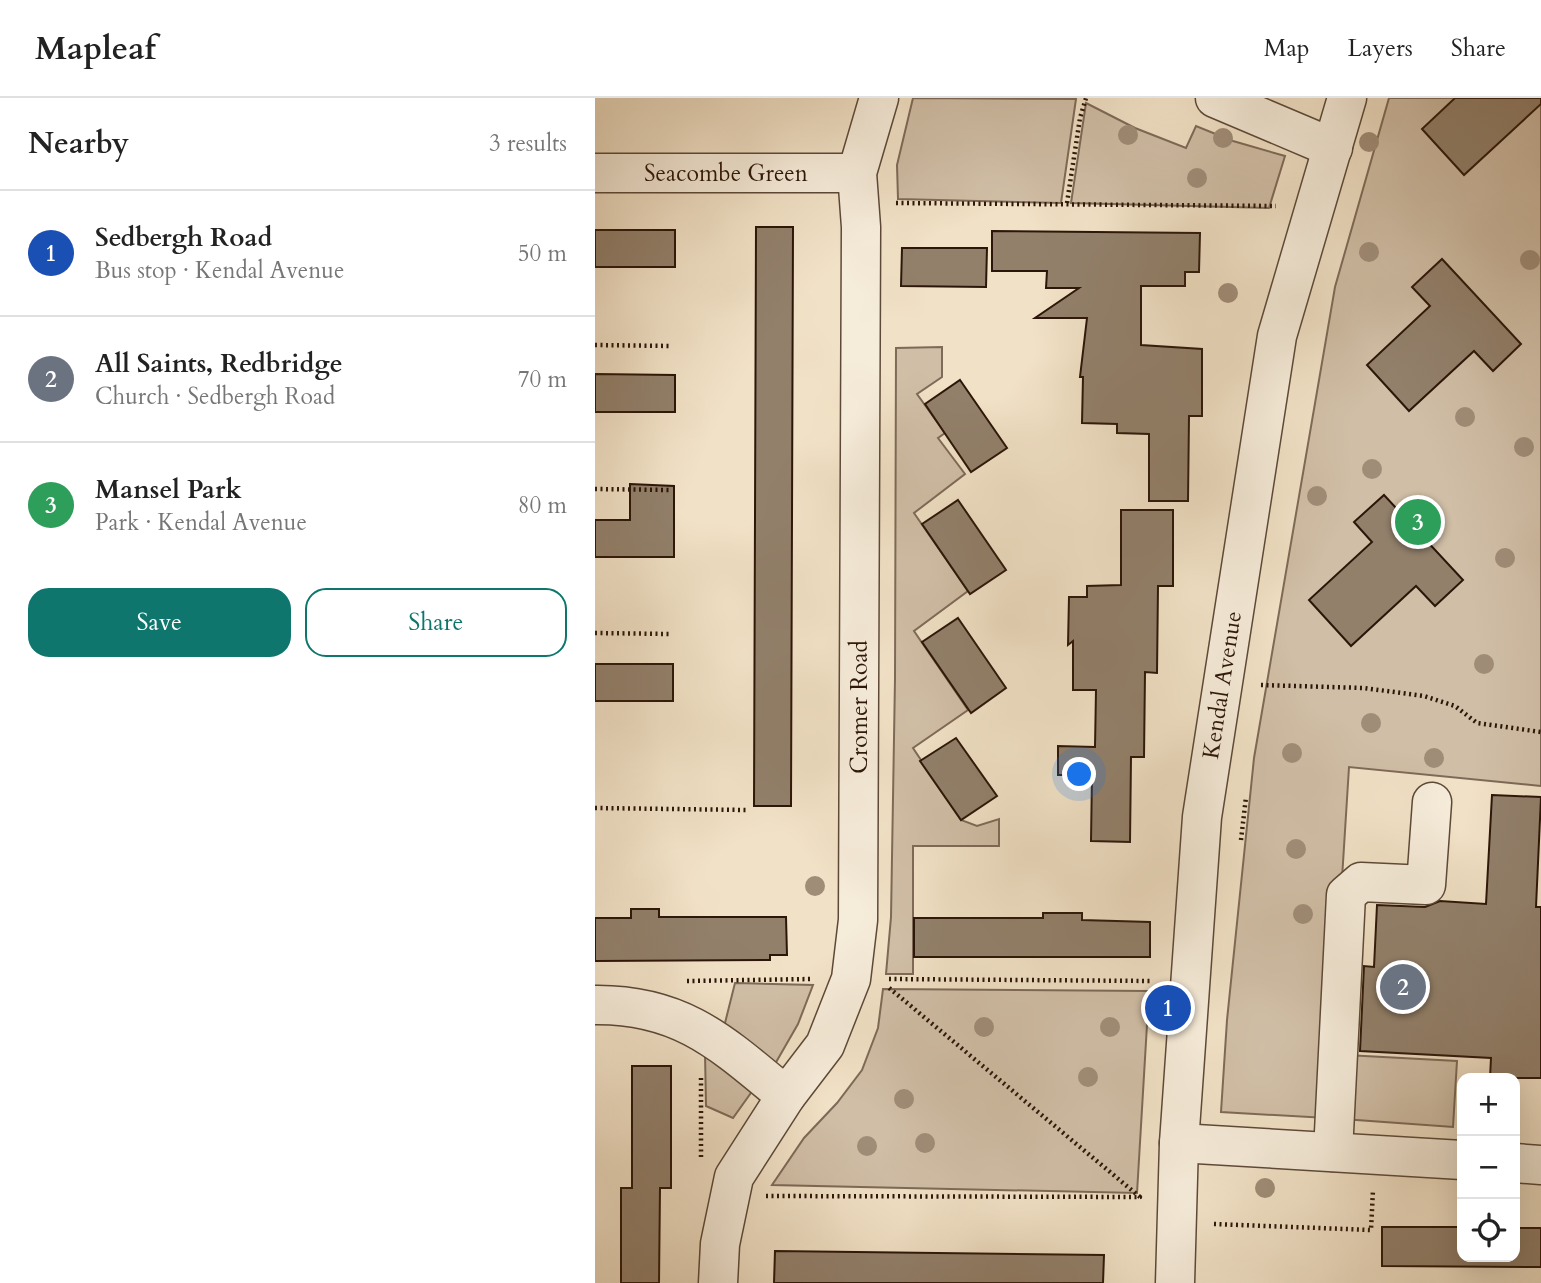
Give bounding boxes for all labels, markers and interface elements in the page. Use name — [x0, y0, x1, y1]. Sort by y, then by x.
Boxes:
text: Mapleaf — [35, 26, 156, 71]
text: Map — [1264, 32, 1310, 65]
text: Layers — [1348, 32, 1413, 65]
text: Share — [1451, 32, 1506, 65]
text: Nearby — [28, 123, 129, 164]
text: 3 results — [489, 128, 567, 159]
street label: Seacombe Green — [644, 158, 808, 189]
text: Sedbergh Road — [95, 220, 272, 255]
text: 1 — [45, 238, 57, 269]
text: 50 m — [518, 238, 567, 269]
text: Bus stop · Kendal Avenue — [95, 255, 344, 286]
text: All Saints, Redbridge — [95, 346, 343, 381]
text: 2 — [45, 364, 57, 395]
text: 70 m — [518, 364, 567, 395]
text: Church · Sedbergh Road — [95, 381, 335, 412]
text: Mansel Park — [95, 472, 242, 507]
text: 3 — [45, 490, 57, 521]
text: 80 m — [518, 490, 567, 521]
pin: 3 — [1395, 496, 1441, 548]
text: Park · Kendal Avenue — [95, 507, 307, 538]
button: Save — [28, 588, 291, 657]
button: Share — [305, 588, 567, 657]
street label: Kendal Avenue — [1195, 609, 1249, 761]
street label: Cromer Road — [844, 640, 875, 774]
your location — [1062, 757, 1096, 791]
pin: 2 — [1380, 961, 1426, 1013]
pin: 1 — [1145, 982, 1191, 1034]
map controls — [1457, 1073, 1520, 1262]
button: + — [1457, 1073, 1520, 1136]
button: − — [1457, 1136, 1520, 1199]
button: locate — [1457, 1199, 1520, 1262]

